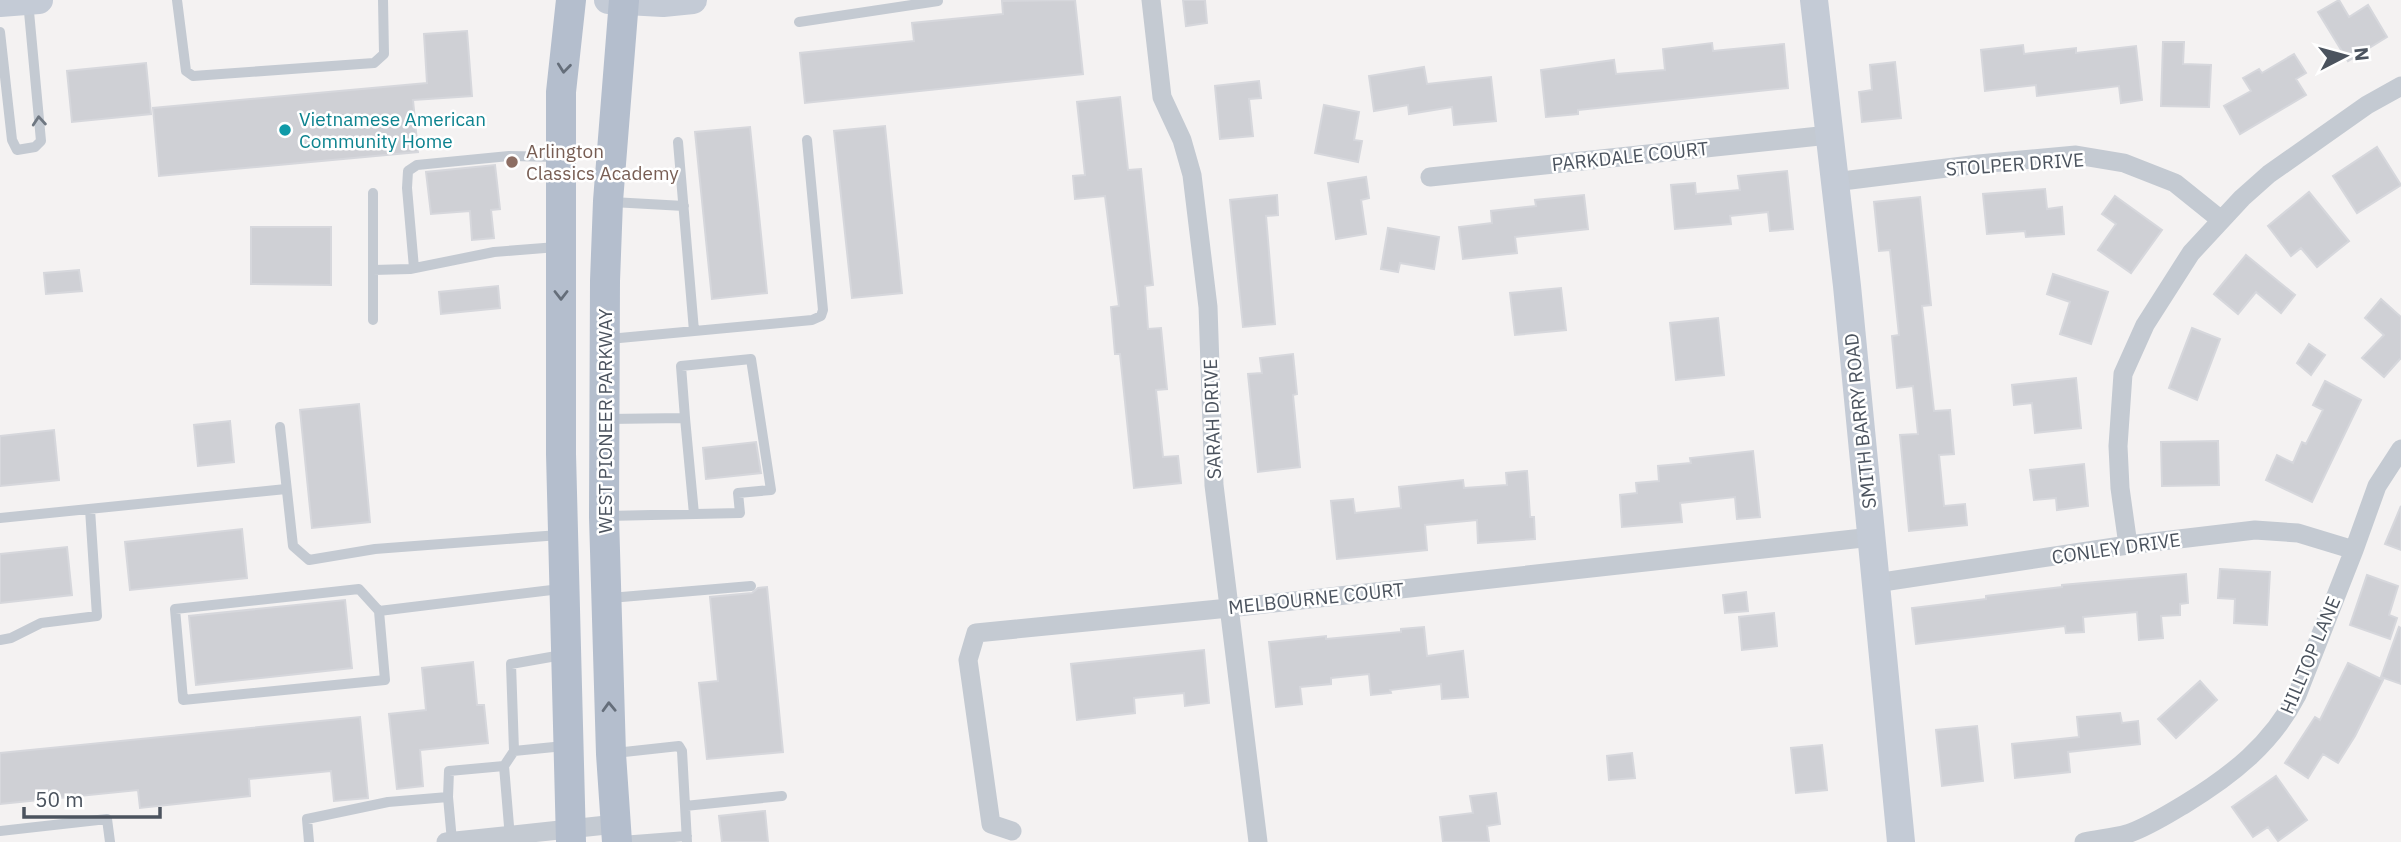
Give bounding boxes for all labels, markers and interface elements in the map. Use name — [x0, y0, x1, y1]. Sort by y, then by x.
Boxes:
north arrow — [2310, 21, 2380, 91]
text: N — [2349, 46, 2375, 62]
one-way arrow — [556, 62, 571, 74]
place label: Vietnamese American Community Home — [299, 107, 486, 153]
one-way arrow — [32, 115, 47, 126]
marker: Vietnamese American Community Home — [277, 122, 293, 138]
street label: PARKDALE COURT — [1551, 136, 1710, 176]
place label: Arlington Classics Academy — [526, 139, 679, 185]
street label: STOLPER DRIVE — [1945, 147, 2085, 181]
marker: Arlington Classics Academy — [504, 154, 520, 170]
one-way arrow — [553, 291, 569, 301]
street label: WEST PIONEER PARKWAY — [593, 308, 617, 534]
street label: SMITH BARRY ROAD — [1839, 332, 1881, 510]
street label: SARAH DRIVE — [1198, 358, 1226, 480]
street label: CONLEY DRIVE — [2050, 527, 2182, 569]
street label: MELBOURNE COURT — [1227, 577, 1405, 619]
street label: HILLTOP LANE — [2274, 593, 2346, 717]
one-way arrow — [602, 701, 617, 712]
scale bar — [24, 776, 161, 820]
text: 50 m — [35, 785, 84, 813]

